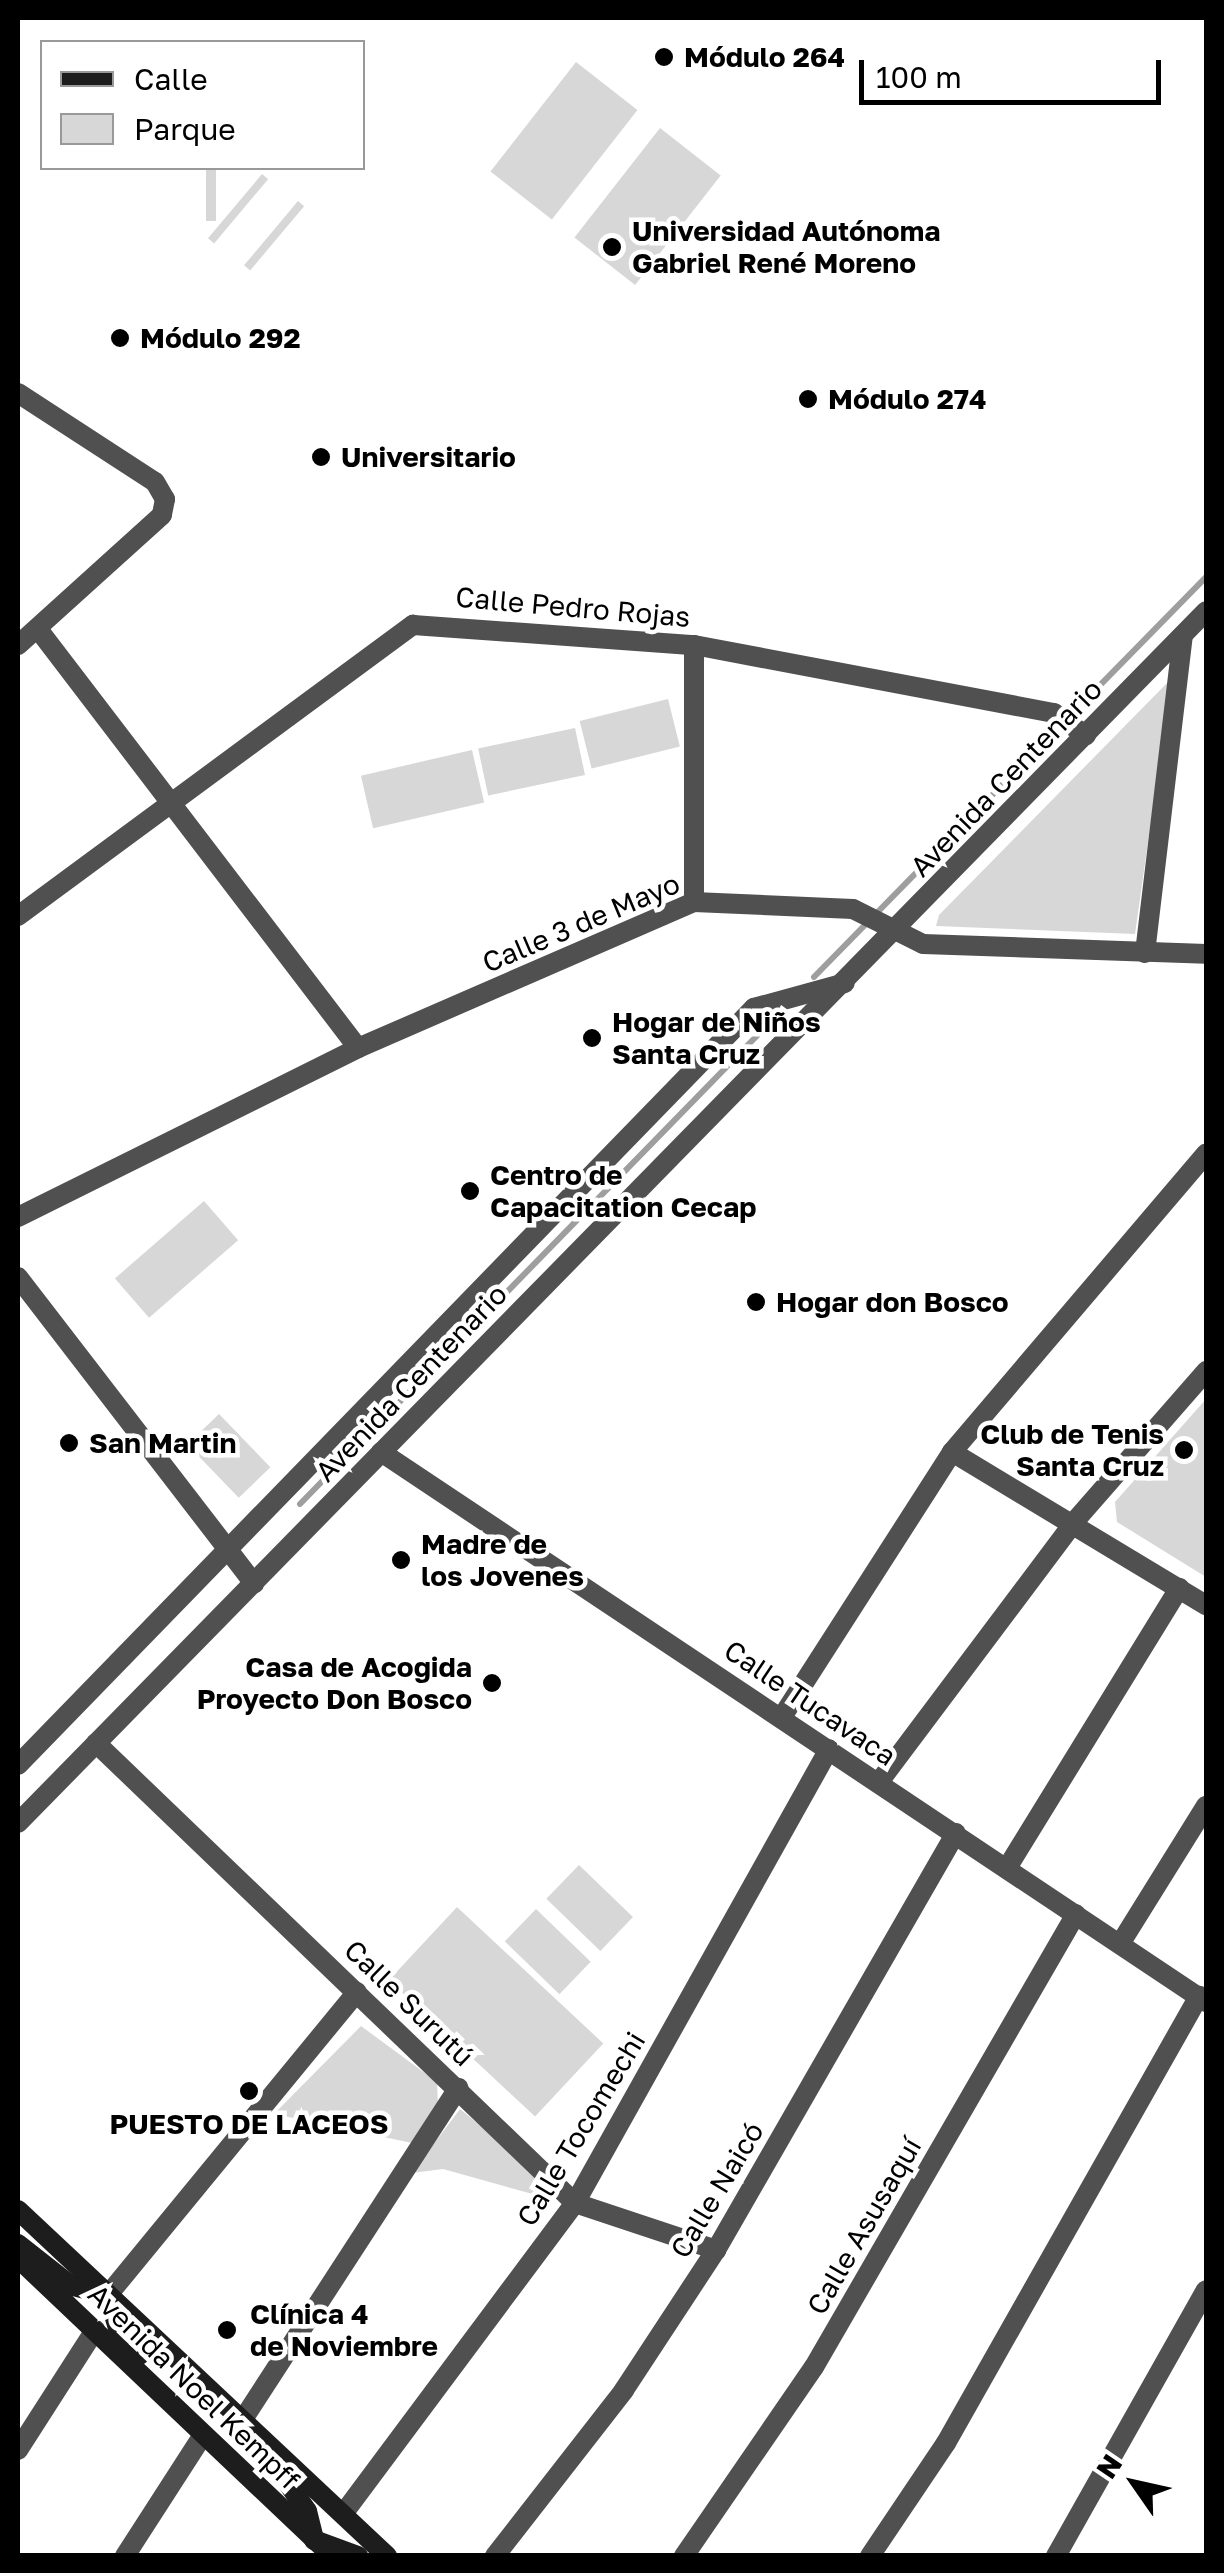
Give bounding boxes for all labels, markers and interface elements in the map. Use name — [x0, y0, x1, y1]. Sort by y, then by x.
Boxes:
legend — [40, 40, 365, 170]
place label: Módulo 264 — [684, 40, 845, 74]
scale bar — [864, 40, 1166, 102]
marker: Módulo 264 — [653, 46, 675, 68]
text: 100 m — [876, 59, 962, 95]
text: Calle — [134, 61, 208, 97]
text: Parque — [134, 111, 236, 147]
place label: Universidad Autónoma Gabriel René Moreno — [632, 214, 940, 280]
marker: Universidad Autónoma Gabriel René Moreno — [601, 236, 623, 258]
place label: Módulo 292 — [140, 321, 301, 355]
marker: Módulo 292 — [109, 327, 131, 349]
place label: Módulo 274 — [828, 382, 986, 416]
marker: Módulo 274 — [797, 388, 819, 410]
place label: Universitario — [341, 440, 516, 474]
marker: Universitario — [310, 446, 332, 468]
street label: Calle Pedro Rojas — [454, 580, 692, 634]
street label: Avenida Centenario — [903, 672, 1109, 884]
street label: Calle 3 de Mayo — [477, 866, 685, 980]
place label: Hogar de Niños Santa Cruz — [612, 1005, 821, 1071]
marker: Hogar de Niños Santa Cruz — [581, 1027, 603, 1049]
place label: Centro de Capacitation Cecap — [490, 1158, 756, 1224]
marker: Centro de Capacitation Cecap — [459, 1180, 481, 1202]
street label: Avenida Centenario — [308, 1277, 514, 1489]
place label: Hogar don Bosco — [776, 1285, 1009, 1319]
marker: Hogar don Bosco — [745, 1291, 767, 1313]
place label: Club de Tenis Santa Cruz — [980, 1417, 1164, 1483]
place label: San Martin — [89, 1426, 236, 1460]
marker: San Martin — [58, 1432, 80, 1454]
marker: Club de Tenis Santa Cruz — [1173, 1439, 1195, 1461]
place label: Madre de los Jovenes — [421, 1527, 584, 1593]
marker: Madre de los Jovenes — [390, 1549, 412, 1571]
street label: Calle Tucavaca — [718, 1633, 902, 1773]
place label: Casa de Acogida Proyecto Don Bosco — [197, 1650, 472, 1716]
marker: Casa de Acogida Proyecto Don Bosco — [481, 1672, 503, 1694]
street label: Calle Surutú — [337, 1933, 481, 2073]
street label: Calle Tocomechi — [510, 2026, 652, 2232]
marker: PUESTO DE LACEOS — [238, 2080, 260, 2102]
place label: PUESTO DE LACEOS — [109, 2107, 389, 2141]
street label: Calle Naicó — [663, 2116, 771, 2264]
street label: Calle Asusaquí — [800, 2132, 928, 2320]
street label: Avenida Noel Kempff — [81, 2277, 307, 2497]
place label: Clínica 4 de Noviembre — [250, 2297, 438, 2363]
marker: Clínica 4 de Noviembre — [214, 2317, 240, 2343]
north arrow — [1084, 2433, 1184, 2533]
text: N — [1089, 2448, 1128, 2484]

